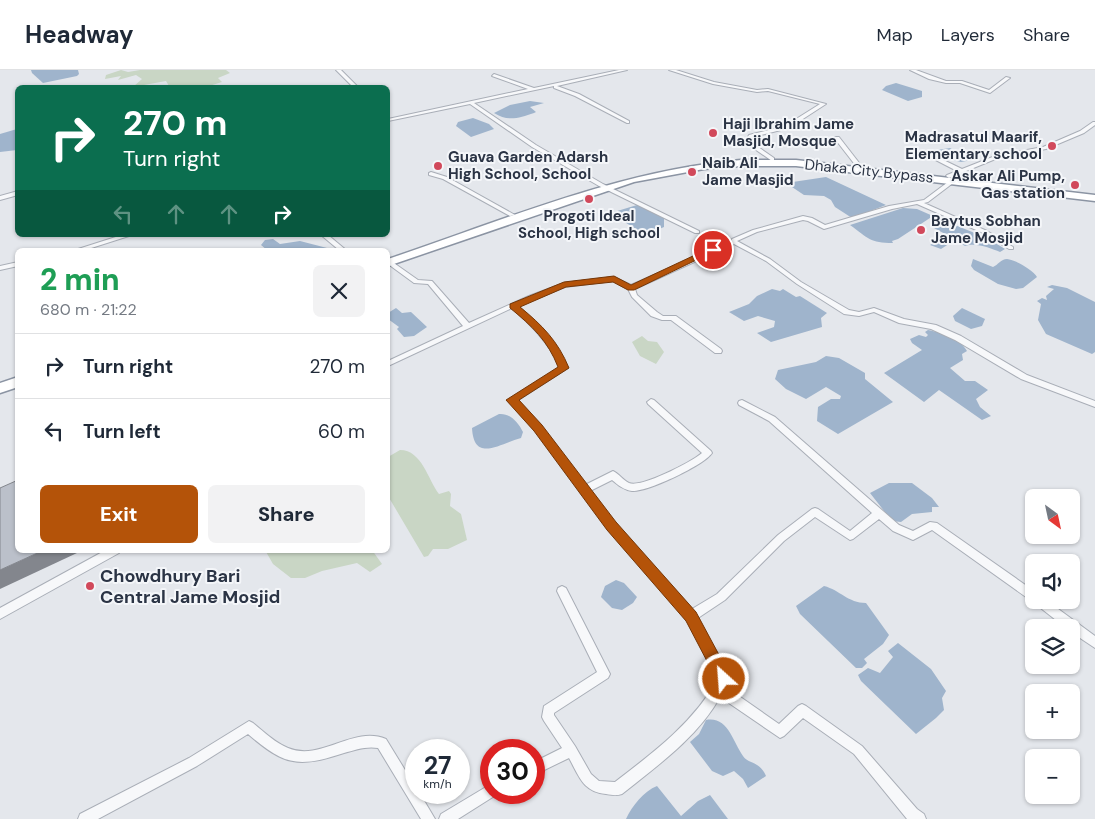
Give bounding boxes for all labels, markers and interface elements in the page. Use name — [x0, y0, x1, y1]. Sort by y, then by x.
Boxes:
text: Headway — [25, 19, 134, 50]
text: Map — [877, 23, 913, 47]
text: Layers — [941, 23, 995, 47]
text: Share — [1023, 23, 1070, 47]
text: 270 m — [123, 100, 227, 146]
icon: right — [40, 105, 105, 170]
place label: Haji Ibrahim Jame Masjid, Mosque — [723, 114, 854, 151]
marker: Haji Ibrahim Jame Masjid, Mosque — [707, 127, 719, 139]
place label: Madrasatul Maarif, Elementary school — [905, 127, 1042, 164]
marker: Madrasatul Maarif, Elementary school — [1046, 140, 1058, 152]
text: Turn right — [123, 144, 220, 173]
place label: Guava Garden Adarsh High School, School — [448, 147, 608, 184]
place label: Naib Ali Jame Masjid — [702, 153, 794, 190]
street label: Dhaka City Bypass — [804, 154, 934, 188]
marker: Guava Garden Adarsh High School, School — [432, 160, 444, 172]
marker: Naib Ali Jame Masjid — [686, 166, 698, 178]
place label: Askar Ali Pump, Gas station — [951, 166, 1065, 203]
marker: Askar Ali Pump, Gas station — [1069, 179, 1081, 191]
marker: Progoti Ideal School, High school — [583, 193, 595, 205]
icon: left — [109, 200, 137, 228]
icon: ahead — [162, 200, 190, 228]
icon: ahead — [215, 200, 243, 228]
icon: right — [268, 200, 296, 228]
place label: Progoti Ideal School, High school — [518, 206, 660, 243]
place label: Baytus Sobhan Jame Mosjid — [931, 211, 1041, 248]
marker: Baytus Sobhan Jame Mosjid — [915, 224, 927, 236]
pin — [692, 229, 734, 271]
icon: arrive — [699, 236, 727, 264]
text: 2 min — [40, 260, 120, 299]
button: close — [313, 265, 365, 317]
text: 680 m · 21:22 — [40, 299, 137, 320]
icon: right — [40, 352, 68, 380]
text: Turn right — [83, 354, 173, 379]
text: 270 m — [310, 354, 365, 379]
icon: left — [40, 417, 68, 445]
text: Turn left — [83, 419, 161, 444]
text: 60 m — [318, 419, 365, 444]
button: Exit — [40, 485, 198, 543]
button: Share — [208, 485, 365, 543]
north arrow — [1025, 489, 1080, 544]
map controls — [1025, 489, 1080, 804]
button: sound — [1025, 554, 1080, 609]
place label: Chowdhury Bari Central Jame Mosjid — [100, 564, 280, 609]
marker: Chowdhury Bari Central Jame Mosjid — [84, 580, 96, 592]
button: layers — [1025, 619, 1080, 674]
position arrow — [697, 652, 749, 704]
button: + — [1025, 684, 1080, 739]
speed limit sign: 30 — [480, 739, 545, 804]
text: 27 — [424, 749, 451, 782]
button: − — [1025, 749, 1080, 804]
text: km/h — [423, 776, 452, 792]

